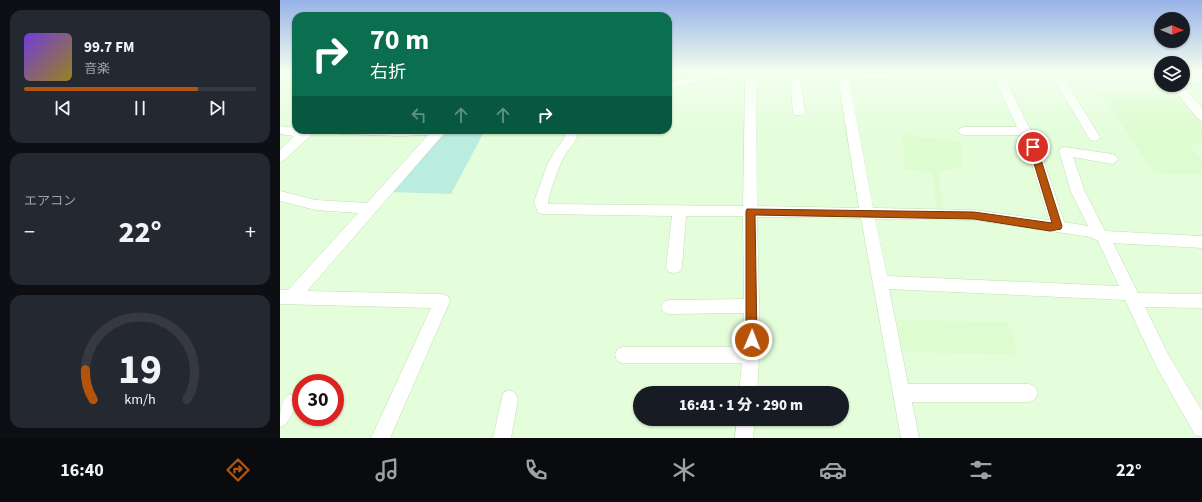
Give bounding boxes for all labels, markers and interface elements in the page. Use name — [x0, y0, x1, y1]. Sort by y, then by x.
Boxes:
north arrow — [1154, 12, 1190, 48]
map controls — [1154, 12, 1190, 92]
text: 70 m — [370, 20, 429, 60]
icon: right — [304, 28, 356, 80]
text: 99.7 FM — [84, 37, 135, 58]
button: layers — [1154, 56, 1190, 92]
text: 音楽 — [84, 60, 110, 78]
text: 右折 — [370, 60, 406, 85]
icon: previous — [52, 97, 74, 119]
icon: pause — [129, 97, 151, 119]
icon: next — [206, 97, 228, 119]
icon: left — [408, 104, 430, 126]
icon: ahead — [450, 104, 472, 126]
icon: ahead — [492, 104, 514, 126]
icon: right — [534, 104, 556, 126]
pin — [1016, 130, 1050, 164]
icon: arrive — [1022, 136, 1044, 158]
text: エアコン — [24, 192, 76, 210]
text: 22° — [118, 211, 162, 254]
text: − — [24, 216, 35, 248]
text: + — [245, 216, 256, 248]
position arrow — [731, 319, 773, 361]
text: 19 — [118, 339, 162, 399]
speed limit sign: 30 — [292, 374, 344, 426]
text: km/h — [124, 388, 156, 409]
text: 16:41 · 1 分 · 290 m — [679, 395, 803, 416]
icon: directions — [224, 456, 252, 484]
icon: music — [373, 456, 401, 484]
icon: phone — [522, 456, 550, 484]
icon: climate — [670, 456, 698, 484]
icon: car — [819, 456, 847, 484]
icon: filters — [967, 456, 995, 484]
text: 16:40 — [60, 458, 104, 483]
text: 22° — [1116, 458, 1142, 483]

